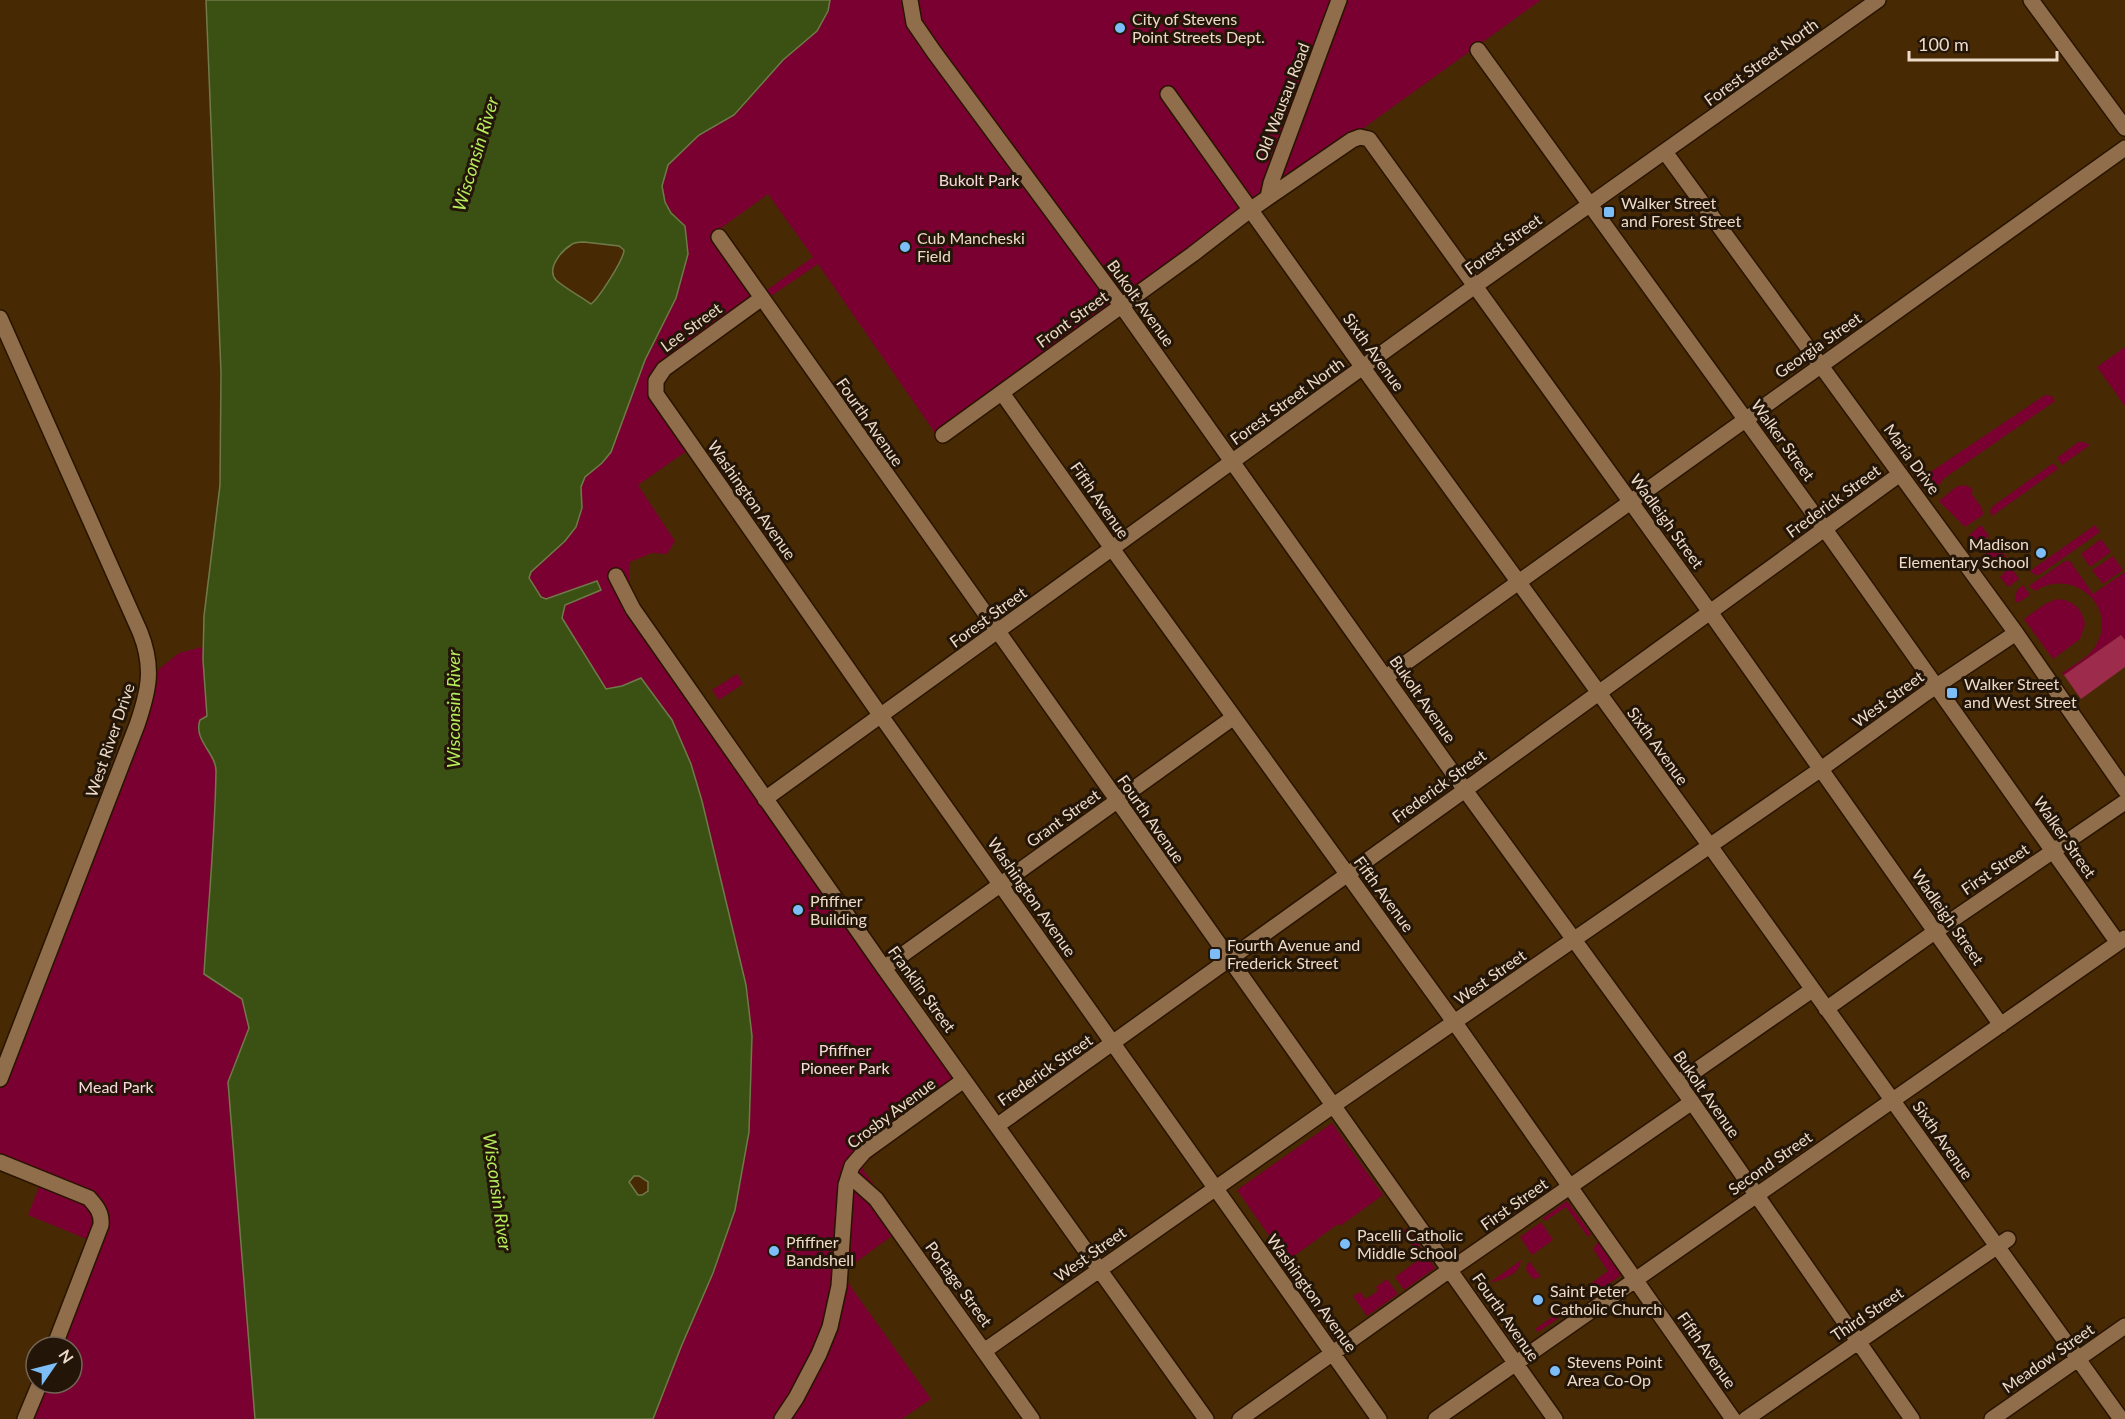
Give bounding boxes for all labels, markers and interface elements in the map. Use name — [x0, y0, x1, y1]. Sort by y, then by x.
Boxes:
place label: City of Stevens Point Streets Dept. — [1132, 9, 1265, 46]
street label: Forest Street North — [1700, 14, 1821, 109]
marker: City of Stevens Point Streets Dept. — [1113, 21, 1127, 35]
scale bar — [1909, 24, 2058, 62]
text: 100 m — [1918, 33, 1969, 55]
street label: Old Wausau Road — [1250, 40, 1313, 164]
water label: Wisconsin River — [447, 93, 503, 213]
park label: Bukolt Park — [939, 170, 1020, 189]
place label: Walker Street and Forest Street — [1621, 193, 1741, 230]
marker: Walker Street and Forest Street — [1602, 205, 1616, 219]
street label: Forest Street — [1461, 209, 1545, 278]
place label: Cub Mancheski Field — [917, 228, 1025, 265]
marker: Cub Mancheski Field — [898, 240, 912, 254]
street label: Bukolt Avenue — [1104, 256, 1179, 350]
street label: Front Street — [1032, 286, 1111, 351]
street label: Lee Street — [656, 298, 725, 355]
street label: Georgia Street — [1771, 308, 1865, 381]
street label: Sixth Avenue — [1340, 309, 1409, 394]
street label: Forest Street North — [1226, 353, 1347, 448]
street label: Fourth Avenue — [833, 374, 908, 469]
street label: Walker Street — [1748, 396, 1819, 484]
street label: Maria Drive — [1880, 420, 1944, 498]
street label: Washington Avenue — [704, 437, 801, 563]
street label: Fifth Avenue — [1067, 458, 1134, 542]
street label: Frederick Street — [1782, 460, 1884, 541]
street label: Wadleigh Street — [1627, 470, 1708, 572]
place label: Madison Elementary School — [1899, 534, 2029, 571]
marker: Madison Elementary School — [2034, 546, 2048, 560]
street label: Forest Street — [946, 582, 1030, 651]
water label: Wisconsin River — [442, 649, 464, 768]
street label: Bukolt Avenue — [1386, 652, 1460, 746]
street label: West Street — [1849, 666, 1927, 731]
place label: Walker Street and West Street — [1964, 674, 2077, 711]
street label: West River Drive — [81, 681, 138, 799]
marker: Walker Street and West Street — [1945, 686, 1959, 700]
street label: Sixth Avenue — [1624, 703, 1693, 788]
street label: Frederick Street — [1388, 745, 1490, 826]
street label: Fourth Avenue — [1114, 771, 1189, 866]
street label: Grant Street — [1022, 784, 1103, 851]
street label: Walker Street — [2030, 792, 2101, 881]
street label: Washington Avenue — [984, 834, 1081, 960]
street label: First Street — [1957, 839, 2032, 898]
street label: Fifth Avenue — [1350, 852, 1418, 935]
street label: Wadleigh Street — [1908, 865, 1988, 968]
place label: Pfiffner Building — [810, 891, 867, 928]
marker: Pfiffner Building — [791, 903, 805, 917]
place label: Fourth Avenue and Frederick Street — [1227, 935, 1360, 972]
street label: Franklin Street — [885, 942, 960, 1036]
street label: West Street — [1450, 945, 1529, 1008]
marker: Fourth Avenue and Frederick Street — [1208, 947, 1222, 961]
street label: Frederick Street — [994, 1030, 1096, 1109]
park label: Pfiffner Pioneer Park — [800, 1040, 890, 1077]
street label: Bukolt Avenue — [1670, 1047, 1744, 1141]
street label: Crosby Avenue — [843, 1073, 938, 1152]
park label: Mead Park — [78, 1077, 155, 1096]
street label: Sixth Avenue — [1909, 1097, 1977, 1183]
street label: Second Street — [1724, 1127, 1815, 1198]
water label: Wisconsin River — [479, 1132, 517, 1253]
street label: First Street — [1477, 1173, 1551, 1234]
street label: West Street — [1050, 1222, 1129, 1285]
place label: Pacelli Catholic Middle School — [1357, 1225, 1464, 1262]
street label: Washington Avenue — [1263, 1230, 1361, 1355]
place label: Pfiffner Bandshell — [786, 1232, 854, 1269]
street label: Portage Street — [922, 1237, 997, 1330]
marker: Pacelli Catholic Middle School — [1338, 1237, 1352, 1251]
marker: Pfiffner Bandshell — [767, 1244, 781, 1258]
street label: Fourth Avenue — [1469, 1269, 1544, 1364]
place label: Saint Peter Catholic Church — [1550, 1281, 1662, 1318]
street label: Third Street — [1827, 1282, 1907, 1345]
marker: Saint Peter Catholic Church — [1531, 1293, 1545, 1307]
street label: Fifth Avenue — [1674, 1308, 1741, 1392]
street label: Meadow Street — [1998, 1319, 2097, 1396]
north arrow — [24, 1335, 84, 1395]
text: N — [55, 1346, 78, 1367]
place label: Stevens Point Area Co-Op — [1567, 1352, 1663, 1389]
marker: Stevens Point Area Co-Op — [1548, 1364, 1562, 1378]

